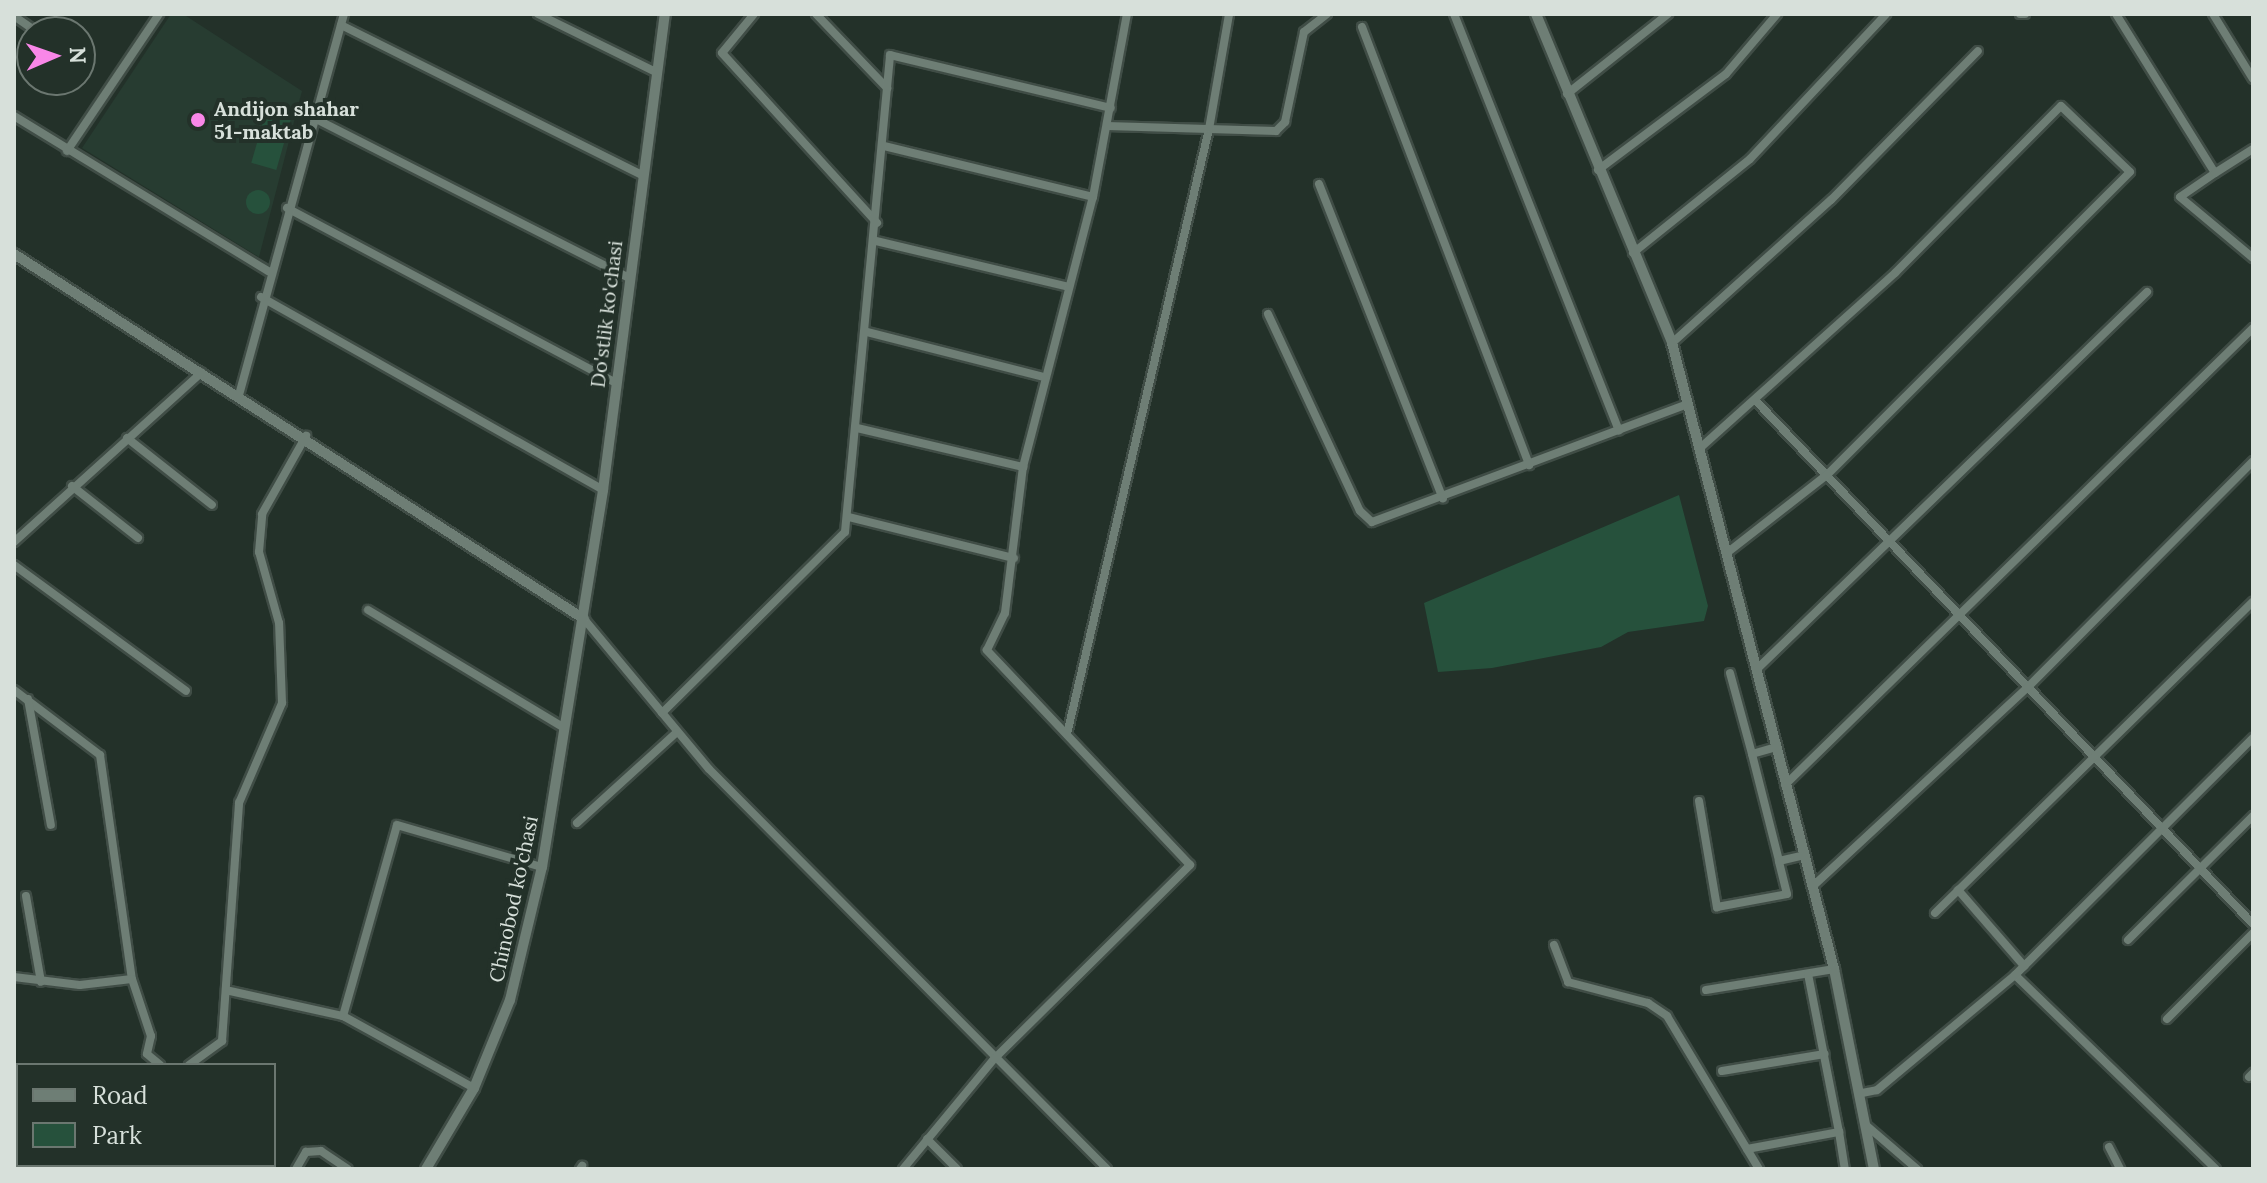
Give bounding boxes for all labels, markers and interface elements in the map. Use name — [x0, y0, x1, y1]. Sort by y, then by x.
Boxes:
north arrow — [16, 16, 96, 96]
text: N — [64, 46, 92, 64]
place label: Andijon shahar 51-maktab — [214, 96, 359, 143]
marker: Andijon shahar 51-maktab — [189, 111, 207, 129]
street label: Do'stlik ko'chasi — [585, 239, 627, 389]
street label: Chinobod ko'chasi — [484, 814, 542, 984]
legend — [16, 1063, 276, 1167]
text: Road — [92, 1080, 148, 1111]
text: Park — [92, 1120, 142, 1151]

